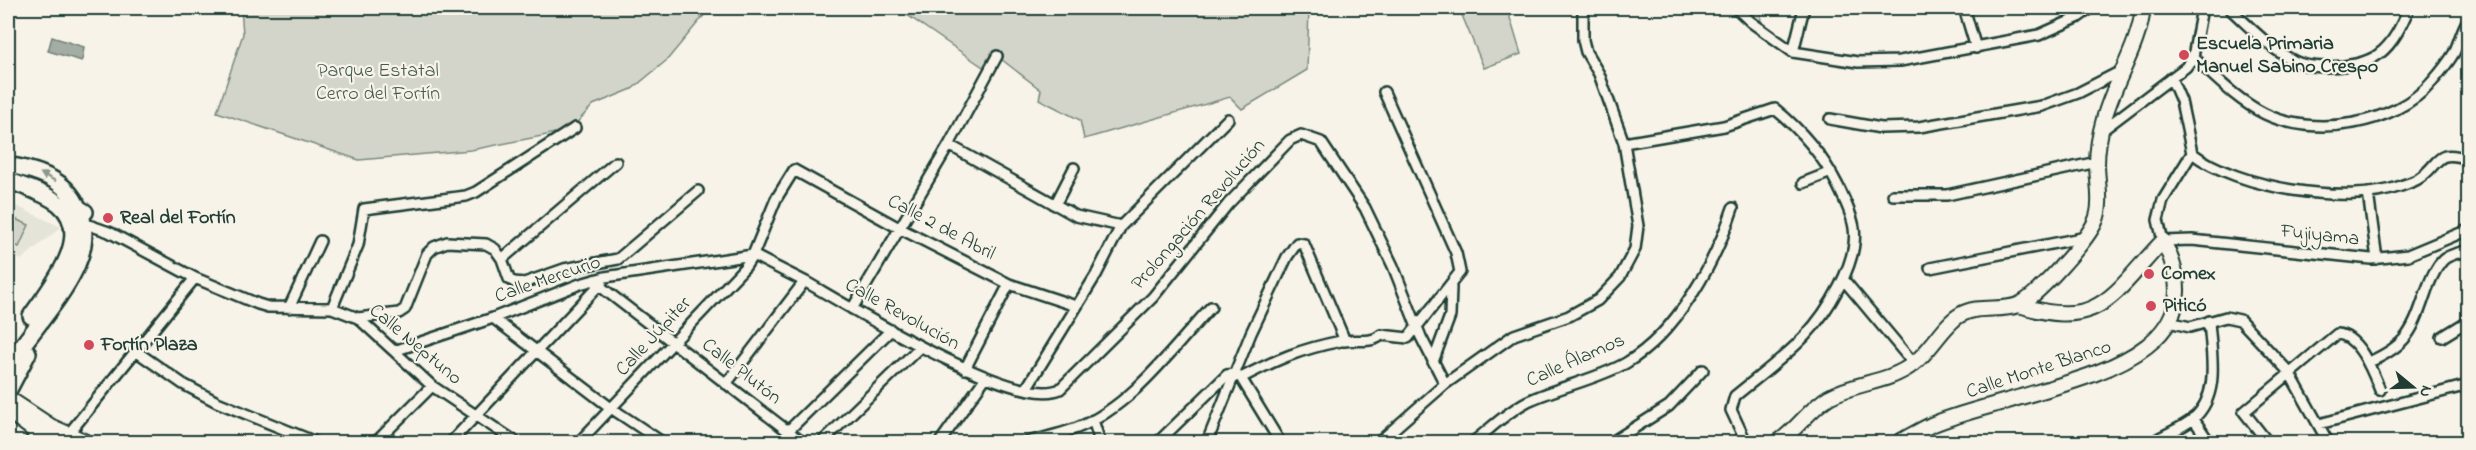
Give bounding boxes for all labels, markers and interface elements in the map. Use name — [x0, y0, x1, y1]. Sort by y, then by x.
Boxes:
place label: Escuela Primaria Manuel Sabino Crespo — [2196, 30, 2378, 82]
marker: Escuela Primaria Manuel Sabino Crespo — [2177, 48, 2191, 62]
park label: Parque Estatal Cerro del Fortín — [316, 57, 440, 109]
street label: Prolongación Revolución — [1125, 133, 1274, 298]
one-way arrow — [39, 173, 57, 183]
street label: Calle 2 de Abril — [882, 187, 1000, 269]
place label: Real del Fortín — [120, 204, 236, 233]
marker: Real del Fortín — [101, 211, 115, 225]
street label: Fujiyama — [2278, 217, 2361, 255]
street label: Calle Mercurio — [491, 248, 605, 312]
place label: Comex — [2161, 260, 2216, 289]
marker: Comex — [2142, 267, 2156, 281]
street label: Calle Revolución — [839, 271, 965, 359]
street label: Calle Júpiter — [609, 290, 699, 383]
place label: Piticó — [2163, 292, 2207, 321]
street label: Calle Neptuno — [362, 297, 468, 393]
marker: Piticó — [2144, 299, 2158, 313]
street label: Calle Álamos — [1522, 326, 1630, 396]
place label: Fortín Plaza — [100, 331, 198, 360]
street label: Calle Plutón — [695, 331, 787, 413]
street label: Calle Monte Blanco — [1963, 333, 2115, 407]
marker: Fortín Plaza — [82, 338, 96, 352]
north arrow — [2383, 357, 2443, 417]
text: N — [2412, 382, 2438, 400]

